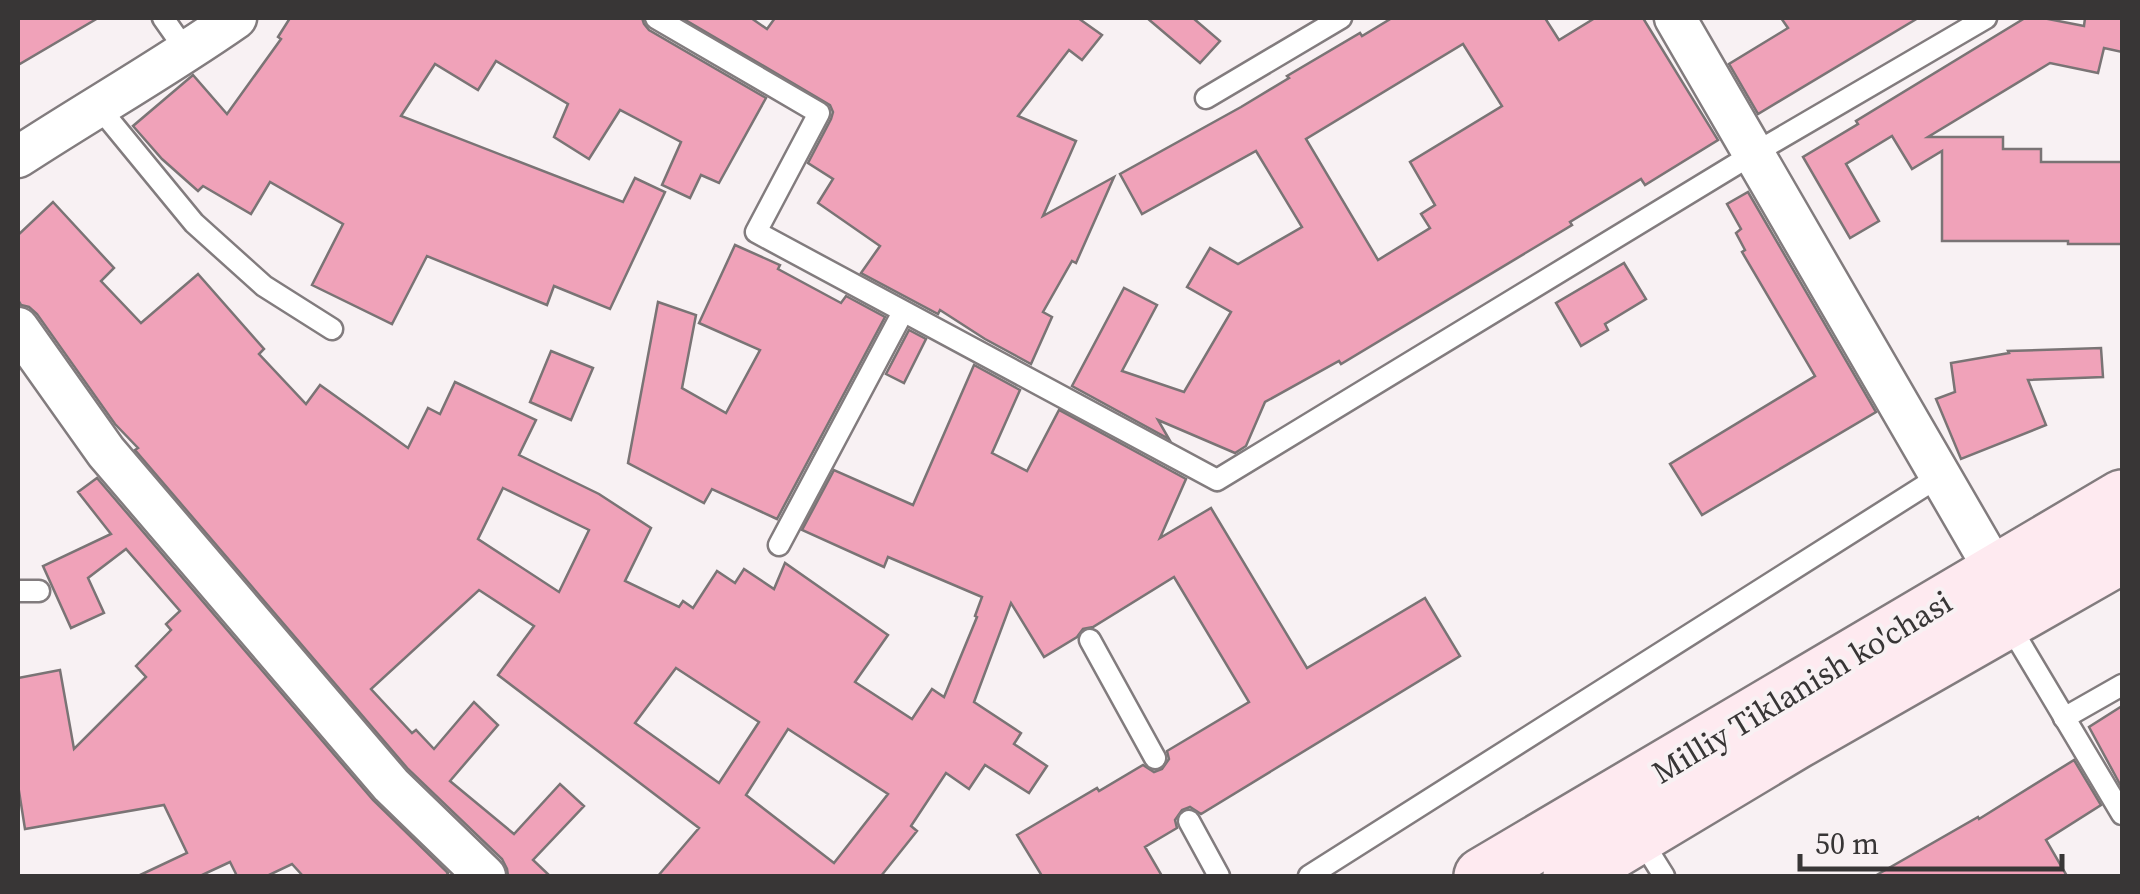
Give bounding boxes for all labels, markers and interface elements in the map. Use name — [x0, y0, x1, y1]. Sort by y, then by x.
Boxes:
street label: Milliy Tiklanish ko'chasi — [1644, 580, 1960, 794]
scale bar — [1800, 809, 2062, 871]
text: 50 m — [1815, 823, 1879, 864]

